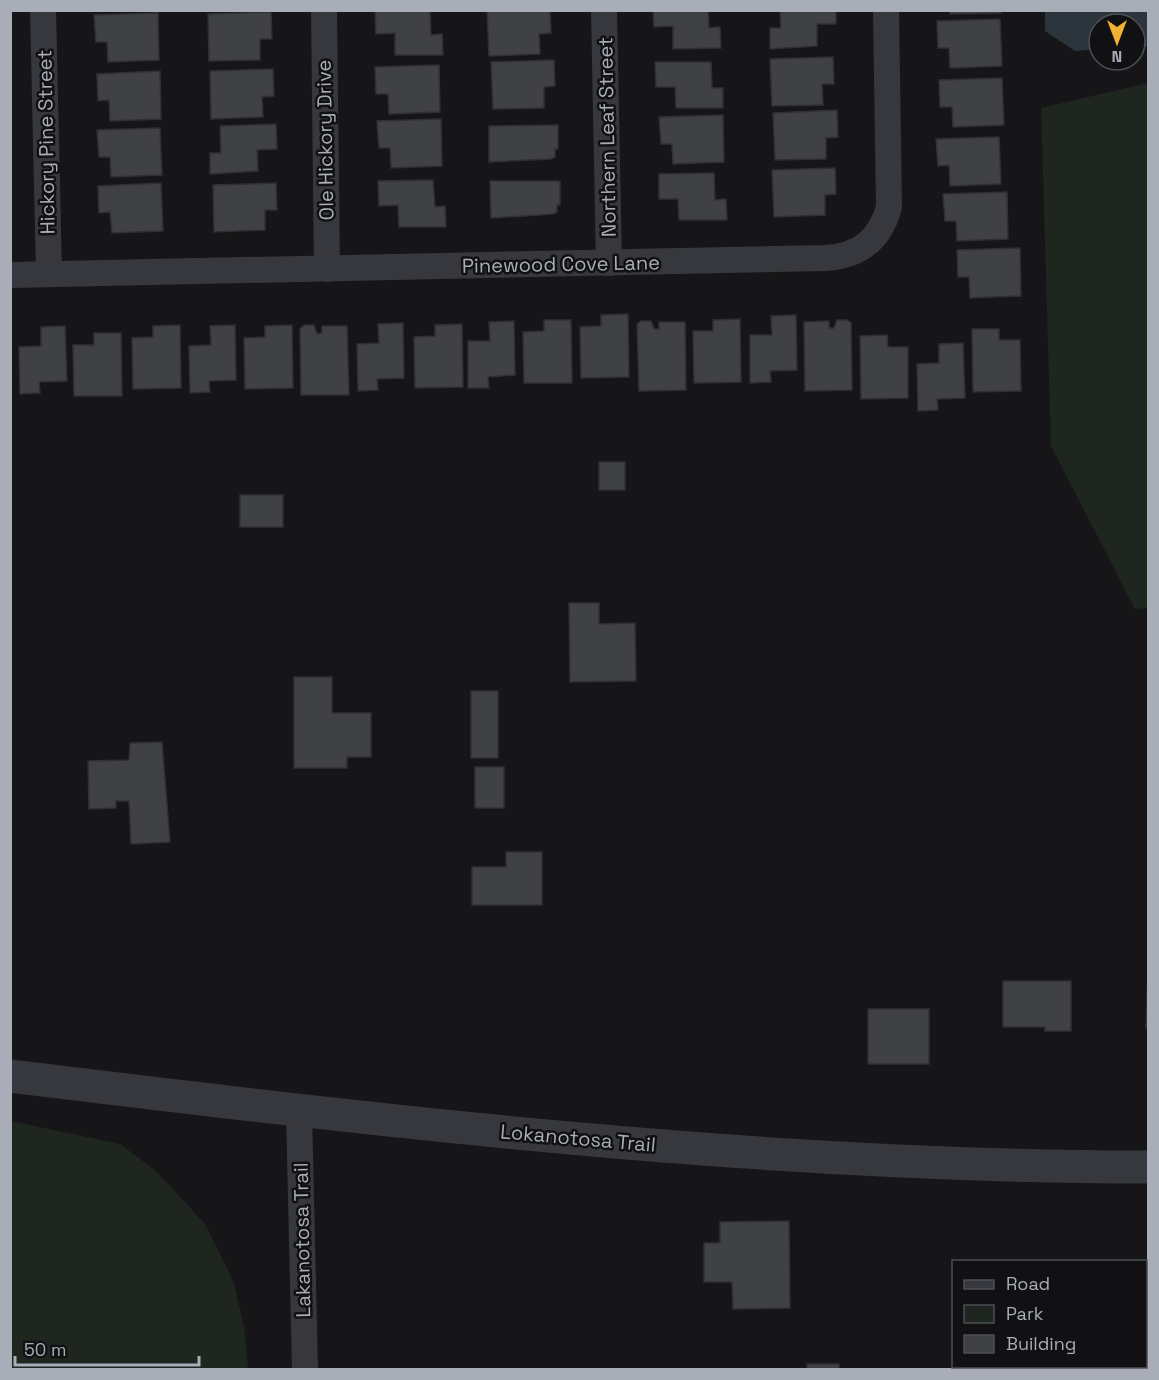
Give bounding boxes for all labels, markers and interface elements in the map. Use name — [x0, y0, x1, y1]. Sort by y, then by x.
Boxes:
north arrow — [1087, 12, 1147, 72]
street label: Northern Leaf Street — [592, 37, 622, 237]
text: N — [1112, 46, 1122, 67]
street label: Hickory Pine Street — [31, 49, 61, 235]
street label: Ole Hickory Drive — [311, 59, 339, 221]
street label: Pinewood Cove Lane — [462, 249, 660, 279]
street label: Lokanotosa Trail — [499, 1118, 657, 1158]
street label: Lakanotosa Trail — [288, 1162, 316, 1318]
legend — [952, 1260, 1147, 1368]
text: Road — [1006, 1272, 1050, 1295]
text: Park — [1006, 1302, 1044, 1325]
scale bar — [15, 1329, 200, 1367]
text: Building — [1006, 1332, 1076, 1355]
text: 50 m — [24, 1338, 66, 1361]

